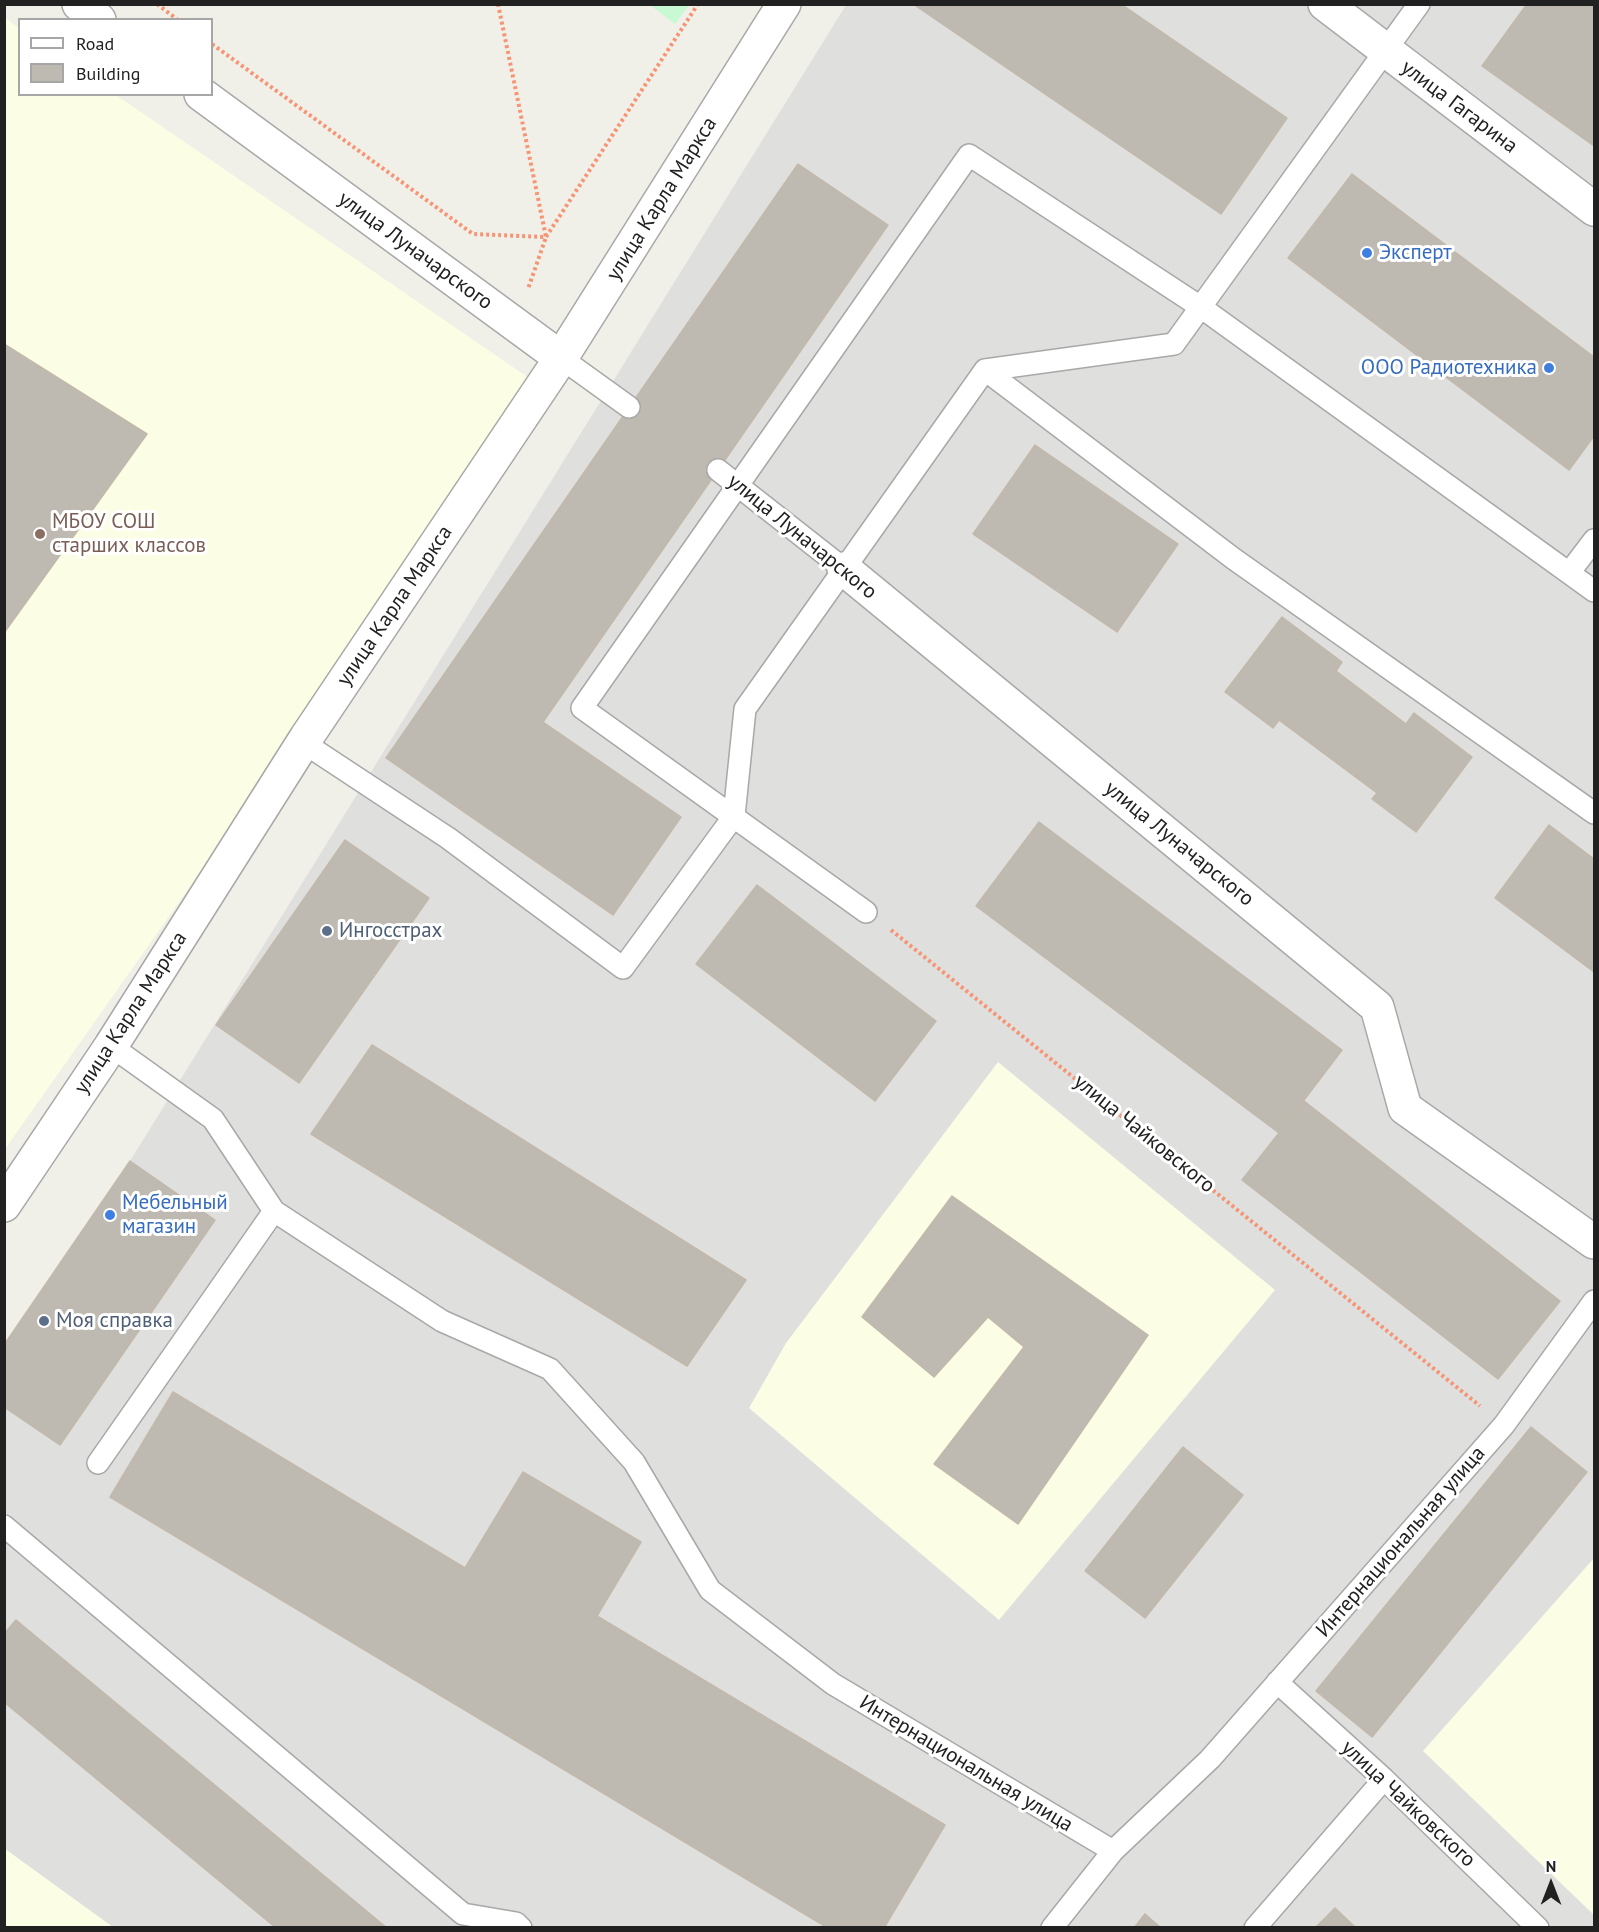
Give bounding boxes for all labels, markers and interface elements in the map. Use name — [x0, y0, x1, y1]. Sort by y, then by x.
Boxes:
legend — [18, 18, 213, 96]
text: Road — [76, 32, 114, 55]
street label: улица Гагарина — [1396, 55, 1522, 159]
text: Building — [76, 62, 140, 85]
street label: улица Карла Маркса — [601, 113, 723, 285]
street label: улица Луначарского — [333, 186, 497, 316]
place label: Эксперт — [1379, 240, 1452, 266]
marker: Эксперт — [1360, 246, 1374, 260]
place label: ООО Радиотехника — [1361, 355, 1537, 381]
marker: ООО Радиотехника — [1542, 361, 1556, 375]
street label: улица Луначарского — [722, 469, 882, 605]
place label: МБОУ СОШ старших классов — [52, 509, 206, 559]
street label: улица Карла Маркса — [332, 521, 458, 691]
marker: МБОУ СОШ старших классов — [33, 527, 47, 541]
street label: улица Луначарского — [1099, 776, 1259, 912]
place label: Ингосстрах — [339, 918, 442, 944]
marker: Ингосстрах — [320, 924, 334, 938]
street label: улица Карла Маркса — [69, 927, 193, 1099]
street label: улица Чайковского — [1068, 1069, 1220, 1199]
place label: Мебельный магазин — [122, 1190, 228, 1240]
marker: Мебельный магазин — [103, 1208, 117, 1222]
place label: Моя справка — [56, 1308, 173, 1334]
marker: Моя справка — [37, 1314, 51, 1328]
street label: Интернациональная улица — [1311, 1441, 1491, 1643]
street label: Интернациональная улица — [855, 1690, 1077, 1838]
street label: улица Чайковского — [1336, 1735, 1480, 1873]
north arrow — [1521, 1854, 1581, 1914]
text: N — [1546, 1856, 1556, 1876]

